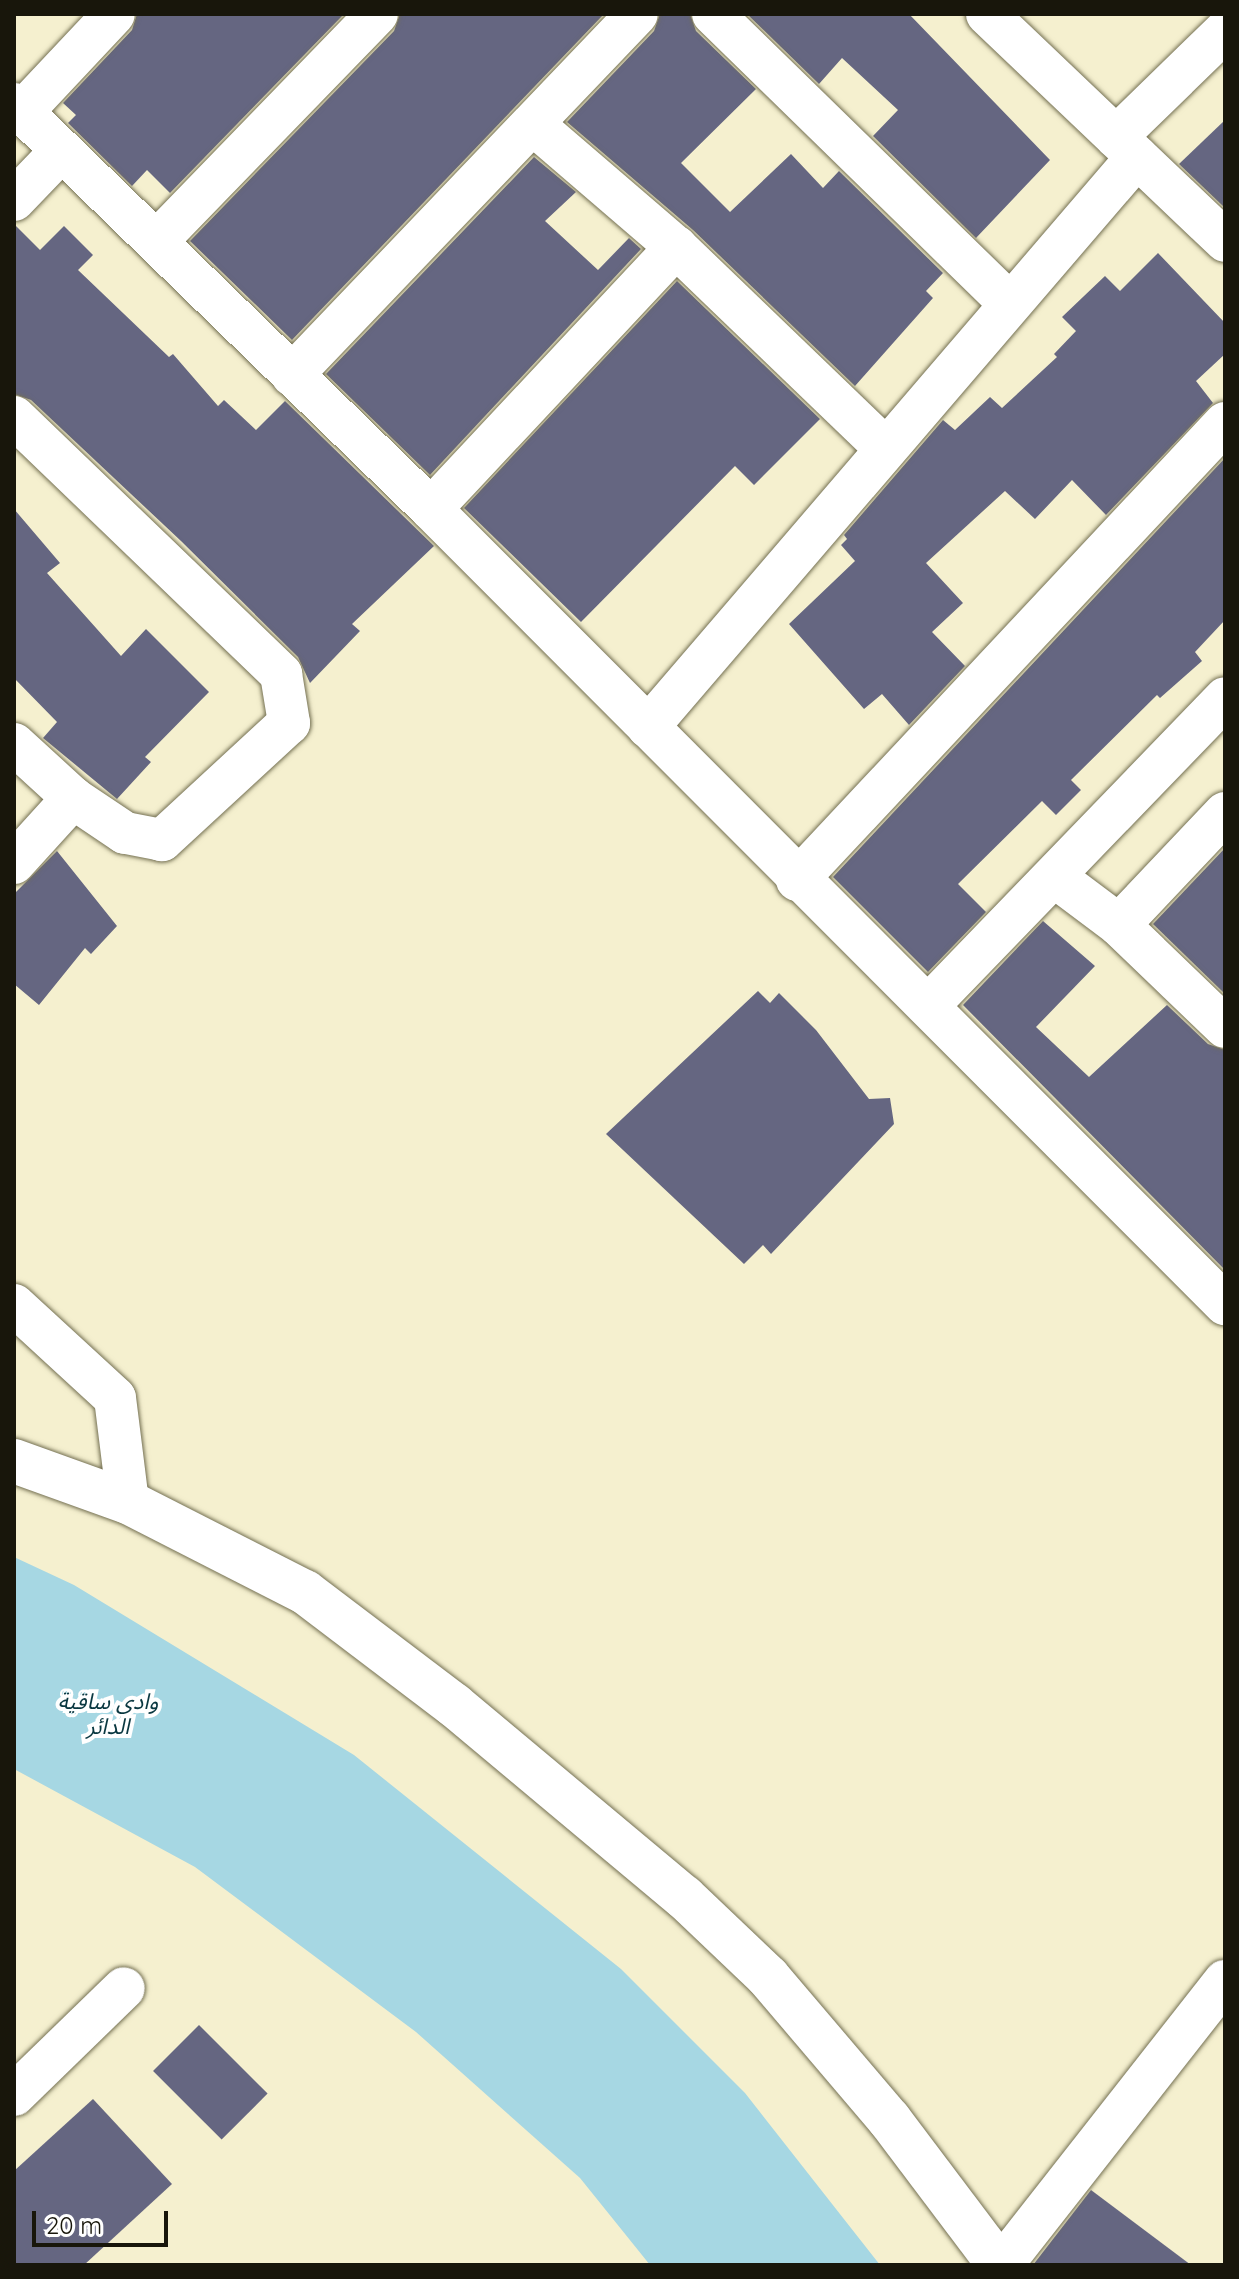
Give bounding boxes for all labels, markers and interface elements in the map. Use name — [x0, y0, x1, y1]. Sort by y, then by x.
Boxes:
water label: وادي ساقية الدائر — [58, 1688, 158, 1740]
scale bar — [36, 2195, 172, 2245]
text: 20 m — [46, 2210, 102, 2240]

